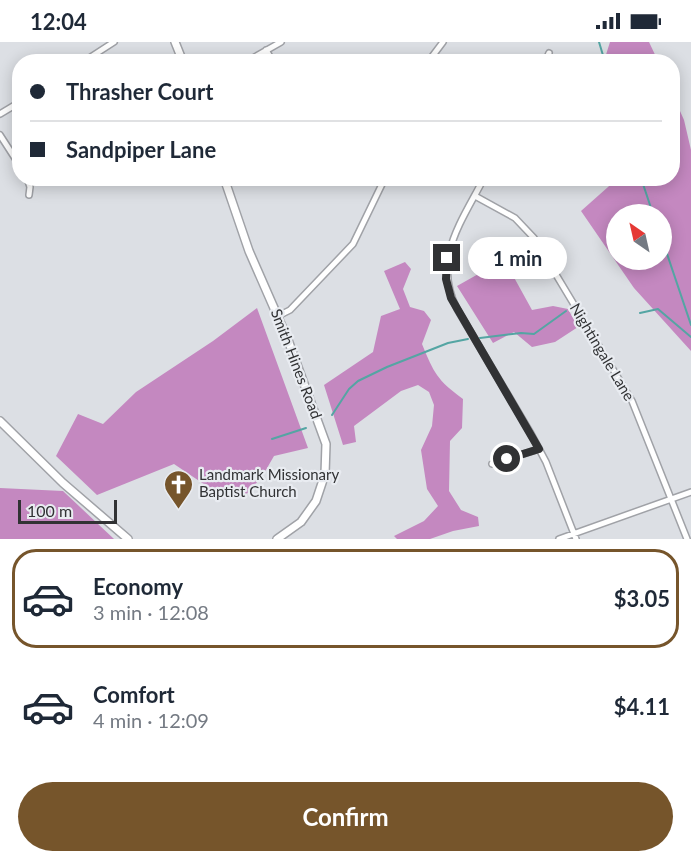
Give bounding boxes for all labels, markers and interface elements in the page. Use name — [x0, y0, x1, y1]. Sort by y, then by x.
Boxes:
text: 12:04 — [30, 8, 87, 35]
text: Thrasher Court — [66, 78, 213, 105]
text: Sandpiper Lane — [66, 136, 216, 163]
north arrow — [606, 204, 672, 270]
map controls — [606, 204, 672, 270]
callout: 1 min — [468, 237, 567, 279]
route end — [433, 244, 460, 271]
text: 1 min — [493, 246, 542, 270]
street label: Nightingale Lane — [567, 299, 639, 404]
street label: Smith Hines Road — [268, 306, 326, 421]
route start — [493, 445, 520, 472]
place label: Landmark Missionary Baptist Church — [199, 465, 339, 500]
church icon: Landmark Missionary Baptist Church — [162, 468, 194, 510]
scale bar — [18, 497, 117, 525]
text: 100 m — [27, 501, 72, 520]
icon: car — [21, 572, 75, 626]
text: Economy — [93, 573, 183, 600]
text: $3.05 — [614, 585, 670, 612]
text: 3 min · 12:08 — [93, 600, 209, 624]
icon: car — [21, 680, 75, 734]
text: Comfort — [93, 681, 175, 708]
text: $4.11 — [614, 693, 670, 720]
text: 4 min · 12:09 — [93, 708, 209, 732]
button: Confirm — [18, 782, 673, 851]

